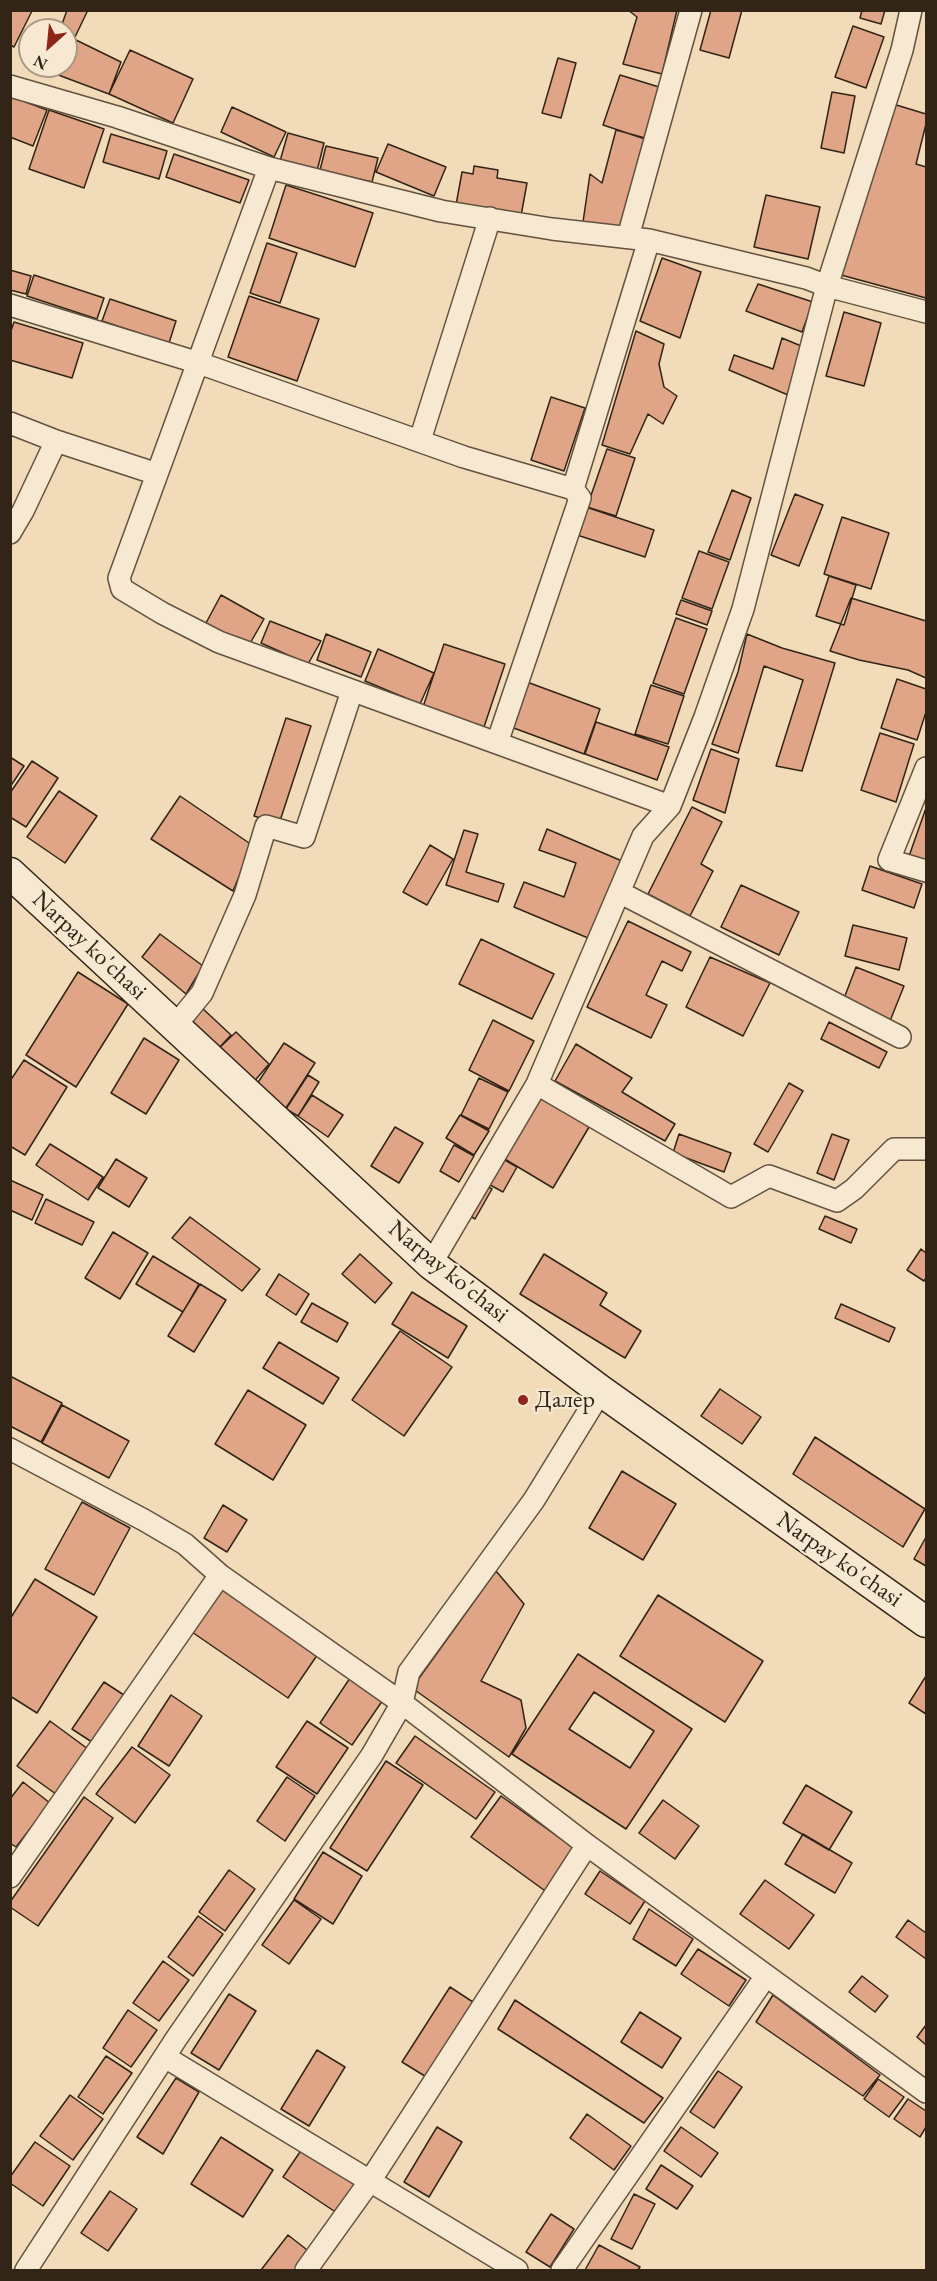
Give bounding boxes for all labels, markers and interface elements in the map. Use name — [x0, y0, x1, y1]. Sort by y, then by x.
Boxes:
north arrow — [18, 18, 78, 78]
text: N — [30, 50, 51, 75]
street label: Narpay ko'chasi — [26, 886, 152, 1006]
street label: Narpay ko'chasi — [382, 1215, 514, 1329]
place label: Далер — [535, 1386, 595, 1414]
marker: Далер — [516, 1393, 530, 1407]
street label: Narpay ko'chasi — [771, 1506, 907, 1614]

